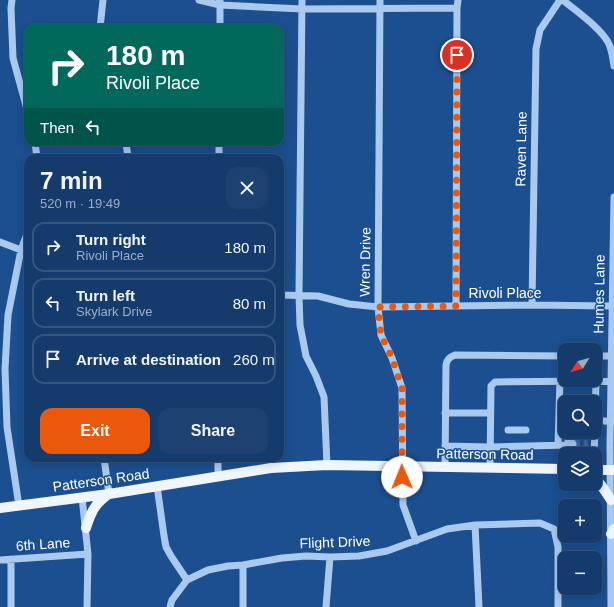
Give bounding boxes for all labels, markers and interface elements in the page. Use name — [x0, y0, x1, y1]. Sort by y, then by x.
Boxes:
pin — [440, 38, 474, 72]
icon: right — [40, 40, 92, 92]
text: 180 m — [106, 40, 185, 71]
icon: arrive — [446, 44, 468, 66]
text: Rivoli Place — [106, 73, 200, 93]
street label: Raven Lane — [512, 111, 530, 187]
icon: left — [82, 116, 104, 138]
text: Then — [40, 119, 74, 136]
text: 7 min — [40, 167, 103, 194]
button: close — [226, 167, 268, 209]
text: 520 m · 19:49 — [40, 196, 120, 211]
street label: Wren Drive — [356, 227, 374, 297]
text: Turn right — [76, 231, 146, 248]
icon: right — [42, 236, 64, 258]
text: 180 m — [224, 239, 266, 256]
text: Rivoli Place — [76, 248, 144, 263]
street label: Humes Lane — [590, 254, 608, 334]
street label: Rivoli Place — [468, 285, 542, 301]
text: Turn left — [76, 287, 135, 304]
icon: left — [42, 292, 64, 314]
text: 80 m — [233, 295, 266, 312]
text: Skylark Drive — [76, 304, 153, 319]
north arrow — [558, 343, 602, 387]
map controls — [558, 343, 602, 595]
icon: arrive — [42, 348, 64, 370]
text: Arrive at destination — [76, 351, 221, 368]
text: 260 m — [233, 351, 275, 368]
button: search — [558, 395, 602, 439]
button: Exit — [40, 408, 150, 454]
button: Share — [158, 408, 268, 454]
street label: Patterson Road — [436, 445, 534, 463]
button: layers — [558, 447, 602, 491]
position arrow — [381, 456, 423, 498]
street label: Patterson Road — [52, 465, 150, 495]
button: + — [558, 499, 602, 543]
street label: Flight Drive — [299, 533, 371, 551]
street label: 6th Lane — [15, 534, 71, 554]
button: − — [558, 551, 602, 595]

